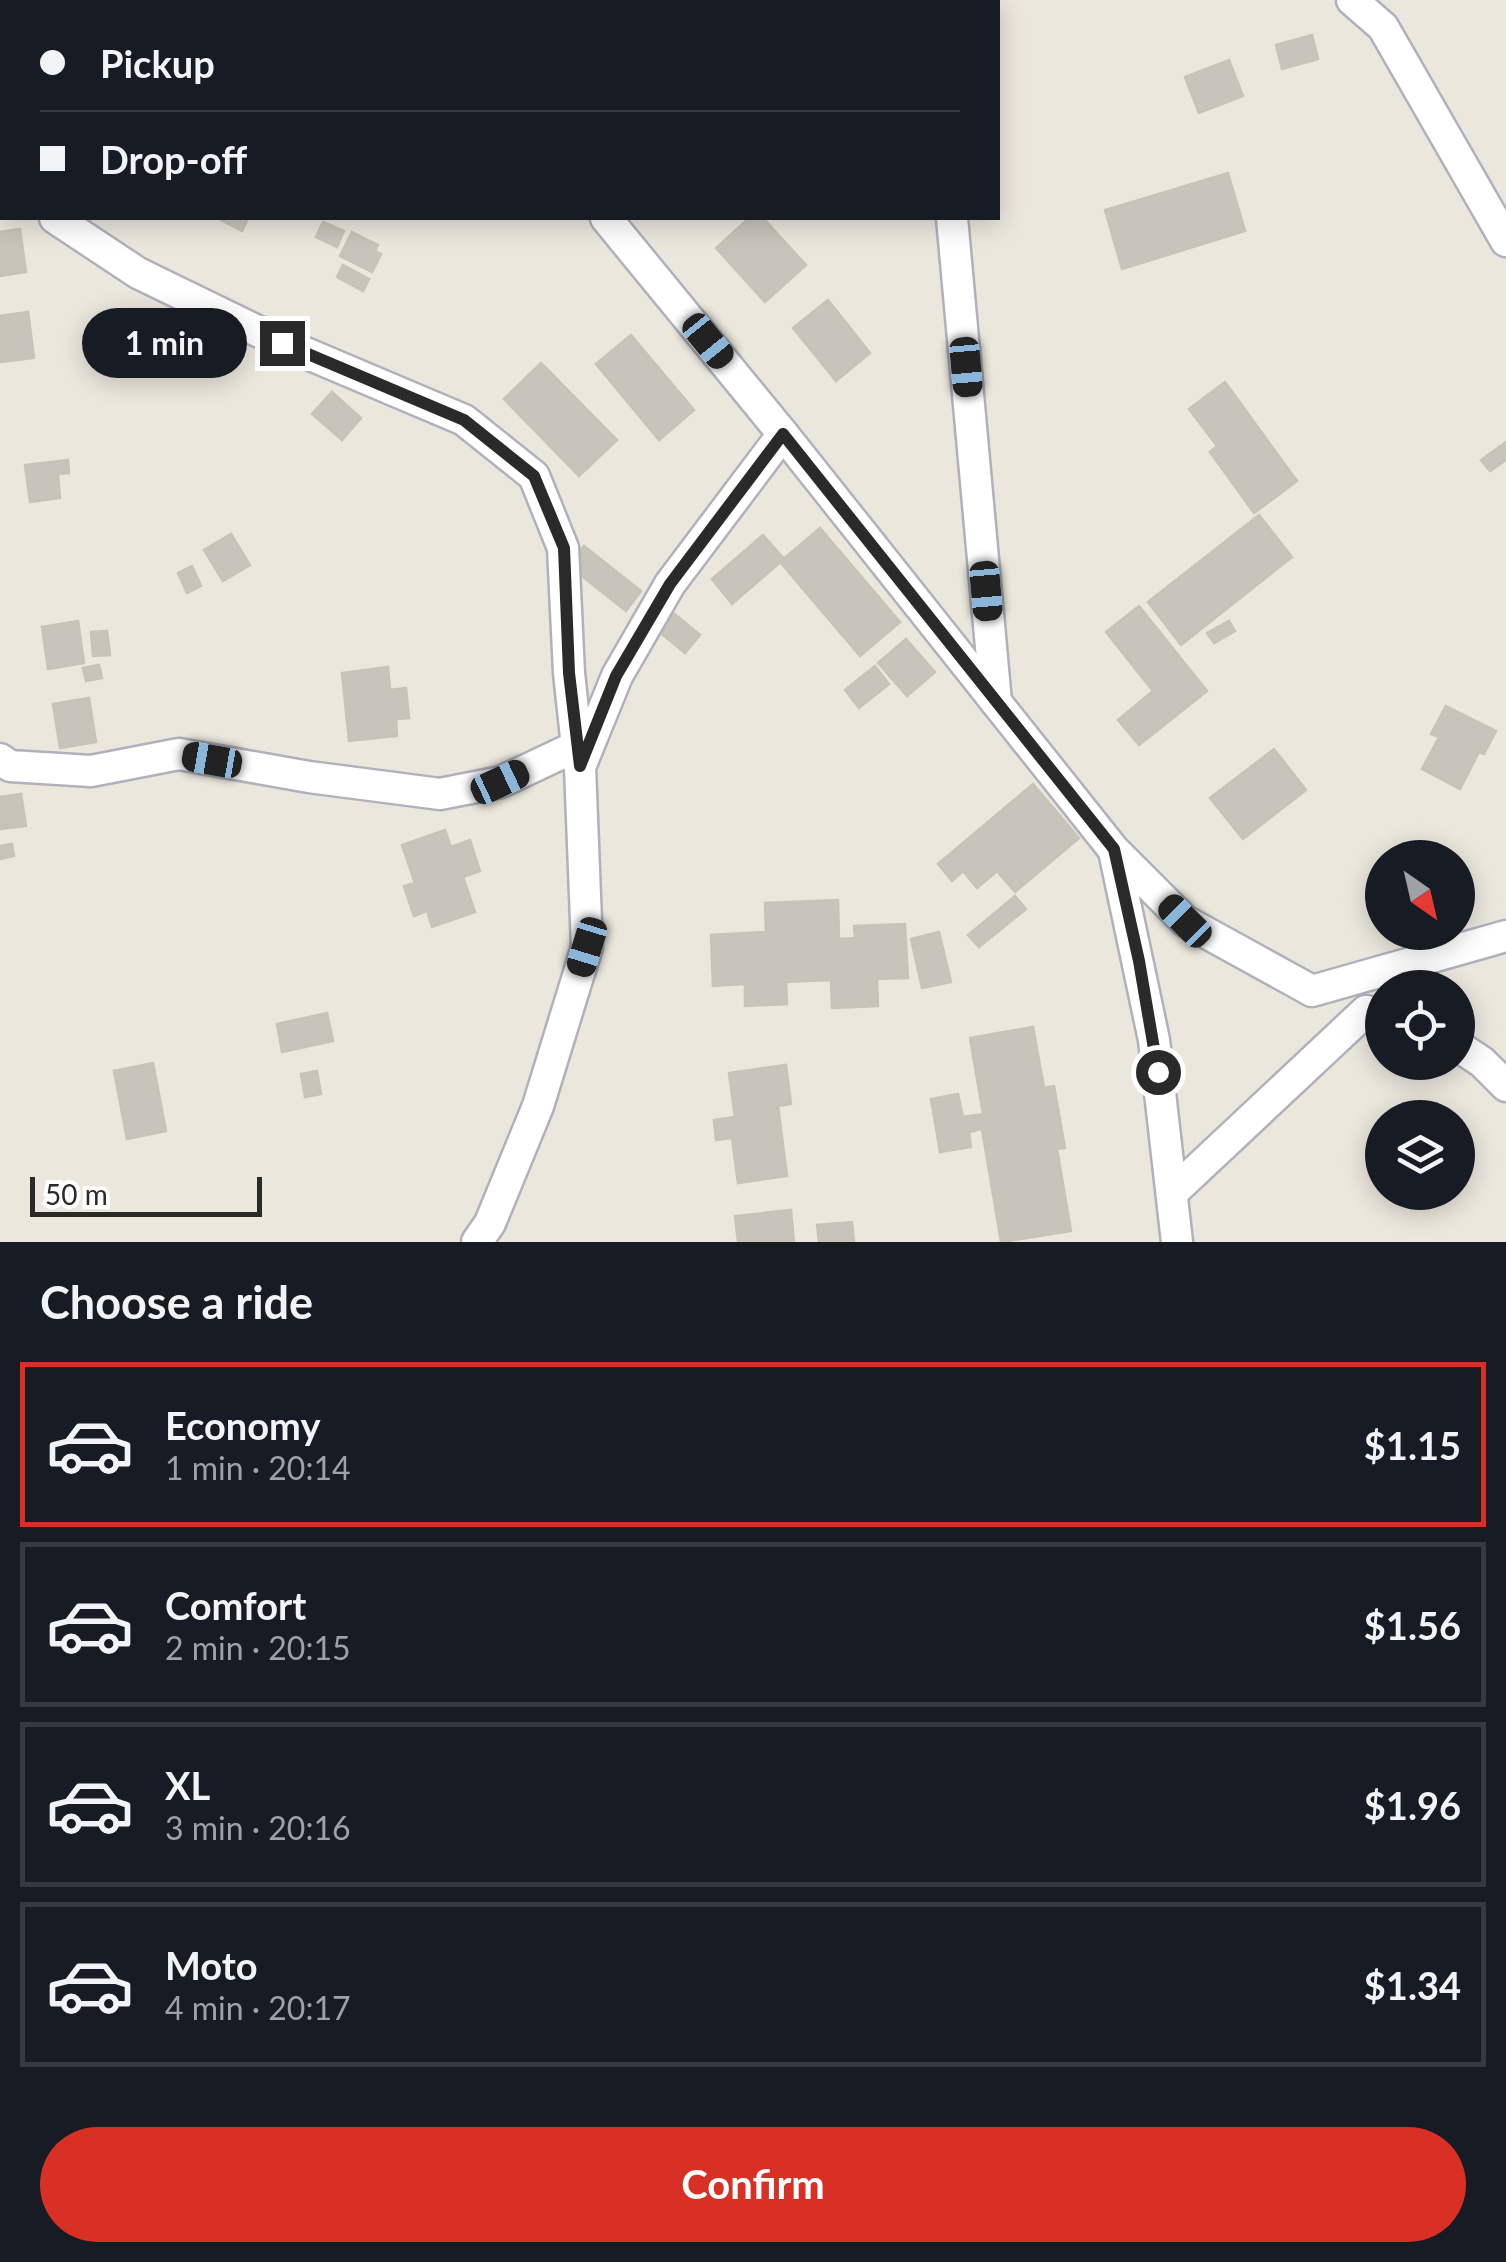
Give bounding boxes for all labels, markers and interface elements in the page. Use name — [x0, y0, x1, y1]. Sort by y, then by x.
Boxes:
text: Pickup — [100, 40, 215, 86]
text: Drop-off — [100, 136, 247, 182]
callout: 1 min — [82, 308, 247, 378]
car — [677, 308, 739, 374]
route end — [260, 321, 305, 366]
text: 1 min — [125, 323, 204, 362]
car — [948, 336, 984, 398]
car — [968, 560, 1004, 622]
car — [180, 740, 244, 780]
car — [466, 756, 534, 808]
north arrow — [1365, 840, 1475, 950]
map controls — [1365, 840, 1475, 1210]
car — [1153, 889, 1217, 953]
car — [564, 914, 610, 980]
button: locate — [1365, 970, 1475, 1080]
route start — [1136, 1050, 1181, 1095]
button: layers — [1365, 1100, 1475, 1210]
scale bar — [30, 1172, 262, 1216]
text: 50 m — [45, 1177, 108, 1211]
text: Choose a ride — [40, 1275, 313, 1329]
icon: car — [45, 1400, 135, 1490]
text: Economy — [165, 1402, 320, 1448]
text: $1.15 — [1364, 1422, 1461, 1468]
text: 1 min · 20:14 — [165, 1448, 351, 1487]
icon: car — [45, 1580, 135, 1670]
text: Comfort — [165, 1582, 306, 1628]
text: $1.56 — [1364, 1602, 1461, 1648]
text: 2 min · 20:15 — [165, 1628, 351, 1667]
icon: car — [45, 1760, 135, 1850]
text: XL — [165, 1762, 210, 1808]
text: $1.96 — [1364, 1782, 1461, 1828]
text: 3 min · 20:16 — [165, 1808, 351, 1847]
icon: car — [45, 1940, 135, 2030]
text: Moto — [165, 1942, 258, 1988]
text: $1.34 — [1364, 1962, 1461, 2008]
text: 4 min · 20:17 — [165, 1988, 351, 2027]
button: Confirm — [40, 2127, 1466, 2242]

